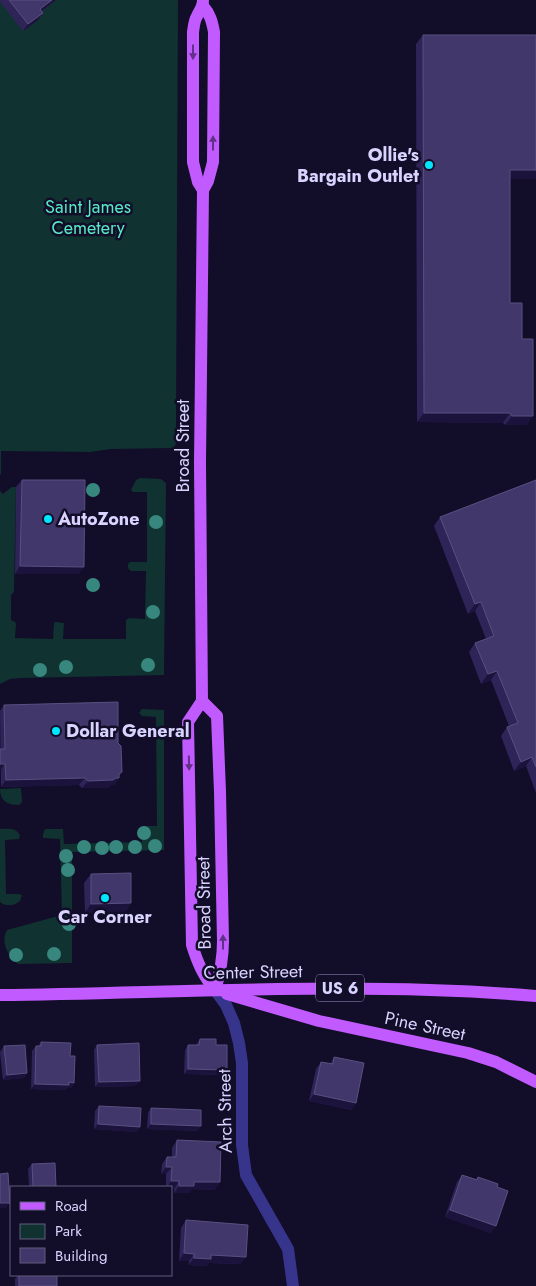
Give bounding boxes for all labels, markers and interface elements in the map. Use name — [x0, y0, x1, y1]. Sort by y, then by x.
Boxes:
one-way arrow — [189, 44, 197, 60]
one-way arrow — [209, 135, 217, 151]
place label: Ollie's Bargain Outlet — [297, 142, 419, 189]
marker: Ollie's Bargain Outlet — [423, 159, 435, 171]
park label: Saint James Cemetery — [45, 194, 131, 241]
street label: Broad Street — [170, 399, 196, 493]
place label: AutoZone — [57, 506, 139, 532]
marker: AutoZone — [42, 513, 54, 525]
place label: Dollar General — [66, 718, 190, 744]
marker: Dollar General — [50, 725, 62, 737]
one-way arrow — [185, 756, 193, 772]
street label: Broad Street — [190, 856, 218, 950]
marker: Car Corner — [99, 892, 111, 904]
place label: Car Corner — [58, 904, 153, 930]
one-way arrow — [219, 934, 227, 950]
street label: Center Street — [203, 958, 303, 986]
road number: US 6 — [316, 974, 364, 1001]
street label: Pine Street — [382, 1005, 468, 1047]
street label: Arch Street — [211, 1068, 239, 1153]
legend — [10, 1186, 172, 1276]
text: Road — [55, 1195, 87, 1217]
text: Park — [55, 1220, 82, 1242]
text: Building — [55, 1245, 107, 1267]

